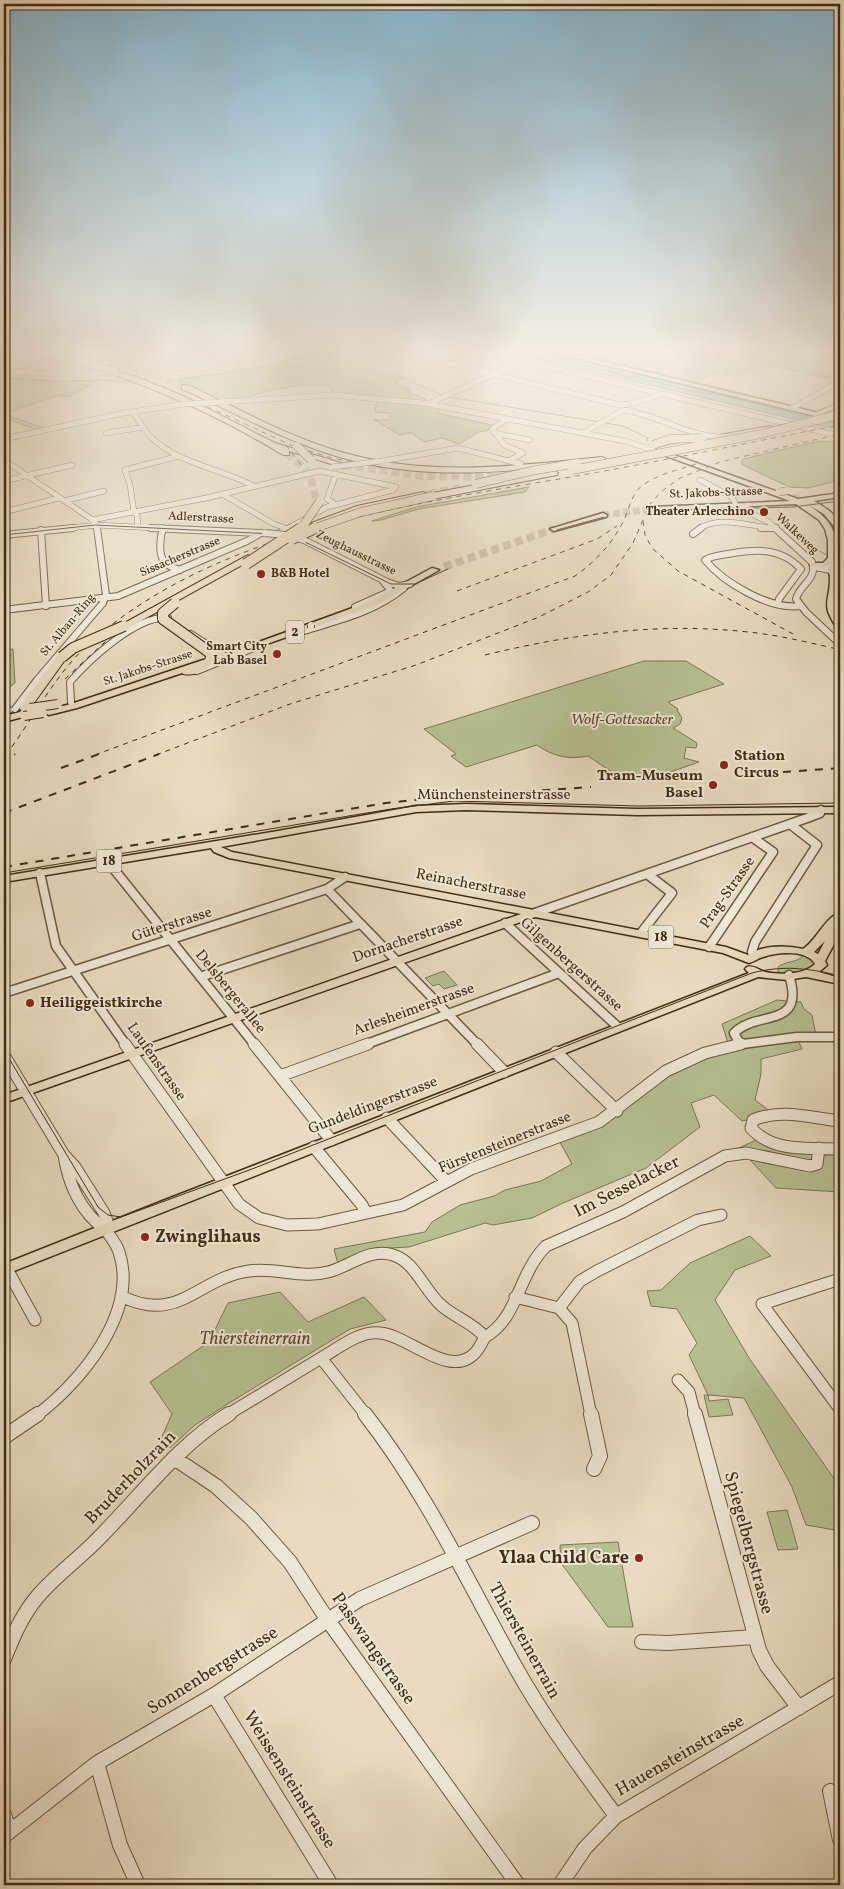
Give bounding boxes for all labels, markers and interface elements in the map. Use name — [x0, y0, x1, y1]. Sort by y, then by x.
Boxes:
street label: St. Jakobs-Strasse — [669, 483, 763, 503]
place label: Theater Arlecchino — [645, 504, 754, 520]
marker: Theater Arlecchino — [758, 506, 770, 518]
street label: Adlerstrasse — [168, 508, 234, 528]
street label: Walkeweg — [772, 510, 822, 558]
street label: Zeughausstrasse — [313, 527, 399, 580]
street label: Sissacherstrasse — [137, 533, 223, 581]
place label: B&B Hotel — [271, 566, 330, 582]
marker: B&B Hotel — [255, 568, 267, 580]
street label: St. Alban-Ring — [37, 590, 99, 660]
road number: 2 — [286, 620, 304, 644]
place label: Smart City Lab Basel — [206, 639, 267, 669]
street label: St. Jakobs-Strasse — [101, 646, 195, 690]
marker: Smart City Lab Basel — [271, 648, 283, 660]
park label: Wolf-Gottesacker — [571, 710, 673, 731]
place label: Station Circus — [734, 746, 785, 784]
marker: Station Circus — [718, 759, 730, 771]
place label: Tram-Museum Basel — [597, 766, 703, 804]
marker: Tram-Museum Basel — [707, 779, 719, 791]
street label: Münchensteinerstrasse — [417, 785, 571, 806]
road number: 18 — [96, 849, 122, 872]
street label: Prag-Strasse — [695, 853, 761, 933]
street label: Reinacherstrasse — [414, 864, 528, 906]
street label: Güterstrasse — [129, 902, 215, 948]
street label: Dornacherstrasse — [350, 911, 466, 969]
street label: Gilgenbergerstrasse — [515, 913, 627, 1017]
road number: 18 — [648, 926, 674, 949]
street label: Delsbergerallee — [190, 946, 270, 1038]
street label: Arlesheimerstrasse — [351, 978, 477, 1042]
place label: Heiliggeistkirche — [40, 993, 163, 1014]
marker: Heiliggeistkirche — [24, 997, 36, 1009]
street label: Laufenstrasse — [121, 1019, 191, 1105]
street label: Gundeldingerstrasse — [305, 1072, 441, 1140]
street label: Fürstensteinerstrasse — [436, 1107, 574, 1179]
street label: Im Sesselacker — [570, 1149, 685, 1224]
place label: Zwinglihaus — [155, 1225, 261, 1250]
marker: Zwinglihaus — [139, 1231, 151, 1243]
park label: Thiersteinerrain — [199, 1327, 311, 1352]
street label: Bruderholzrain — [80, 1425, 183, 1531]
street label: Spiegelbergstrasse — [717, 1469, 779, 1617]
place label: Ylaa Child Care — [499, 1546, 629, 1571]
marker: Ylaa Child Care — [633, 1552, 645, 1564]
street label: Thiersteinerrain — [482, 1578, 566, 1704]
street label: Passwangstrasse — [325, 1588, 421, 1710]
street label: Sonnenbergstrasse — [143, 1621, 283, 1721]
street label: Weissensteinstrasse — [236, 1706, 342, 1854]
street label: Hauensteinstrasse — [611, 1709, 749, 1803]

